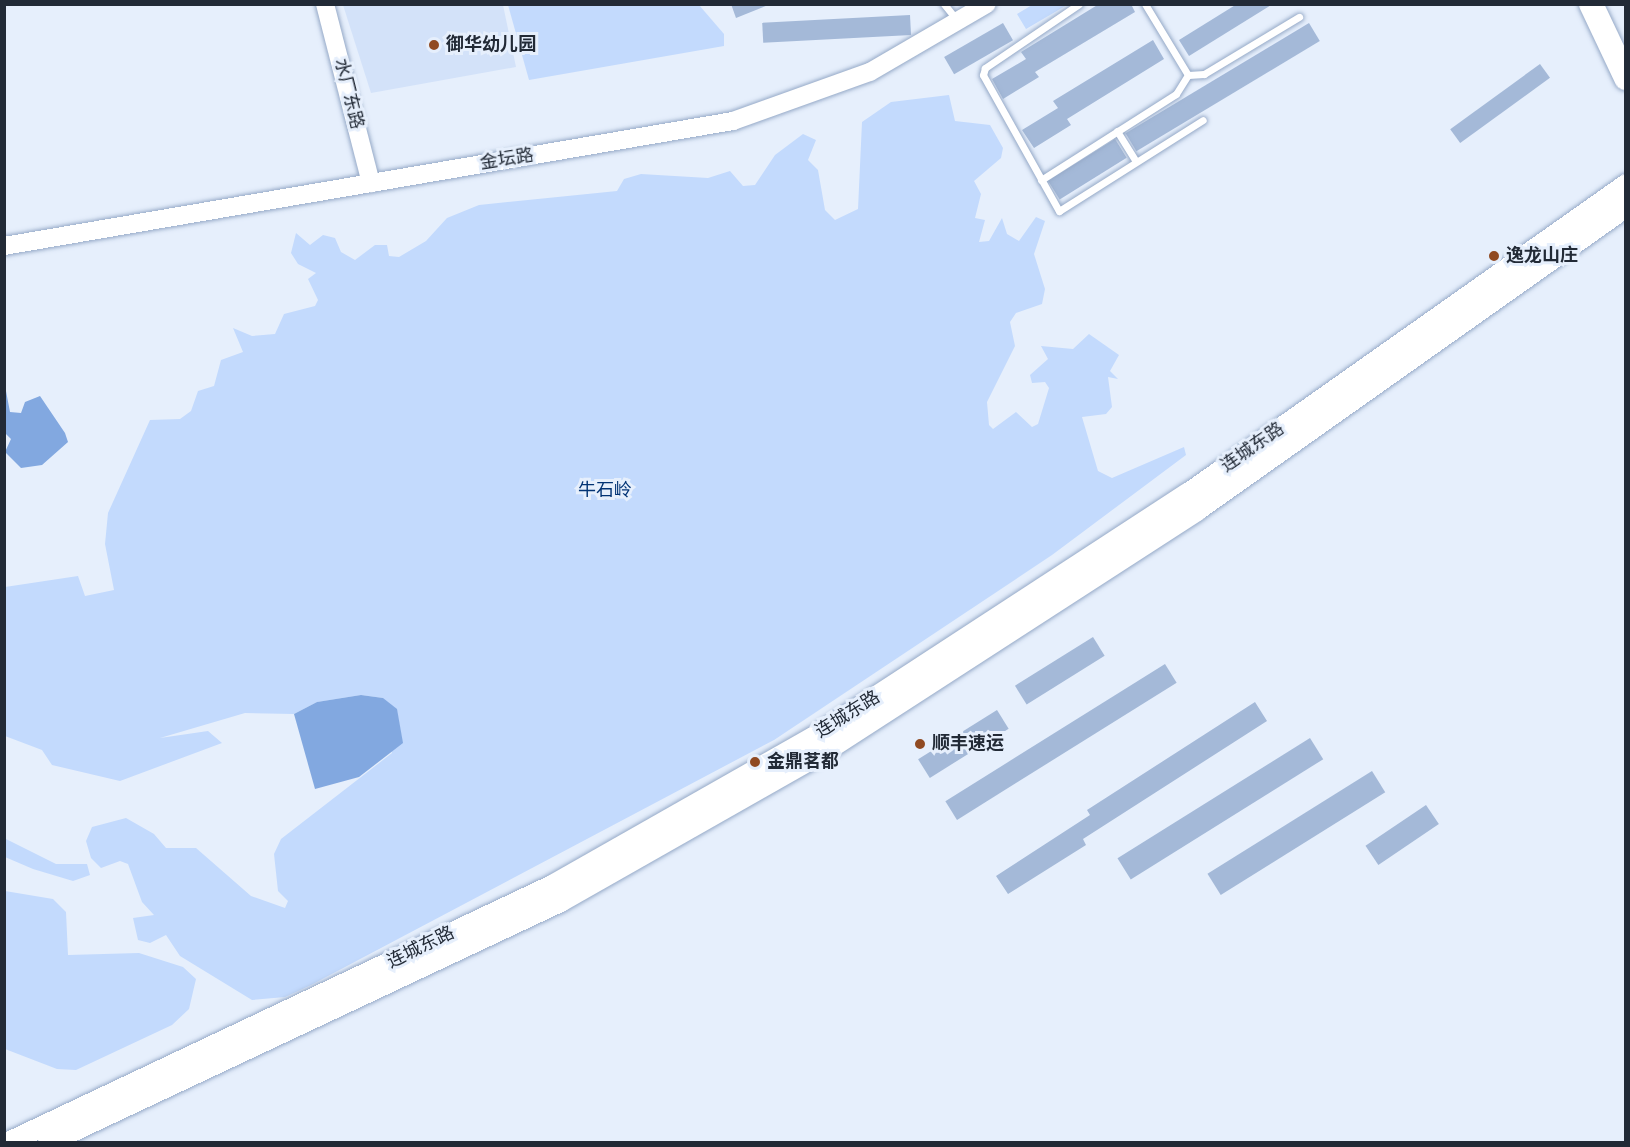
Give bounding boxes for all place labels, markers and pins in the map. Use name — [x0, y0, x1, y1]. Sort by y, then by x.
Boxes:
place label: 御华幼儿园 — [446, 34, 536, 56]
marker: 御华幼儿园 — [427, 38, 441, 52]
place label: 逸龙山庄 — [1506, 245, 1578, 267]
marker: 逸龙山庄 — [1487, 249, 1501, 263]
place label: 顺丰速运 — [932, 733, 1004, 755]
marker: 顺丰速运 — [913, 737, 927, 751]
place label: 金鼎茗都 — [767, 751, 839, 773]
marker: 金鼎茗都 — [748, 755, 762, 769]

